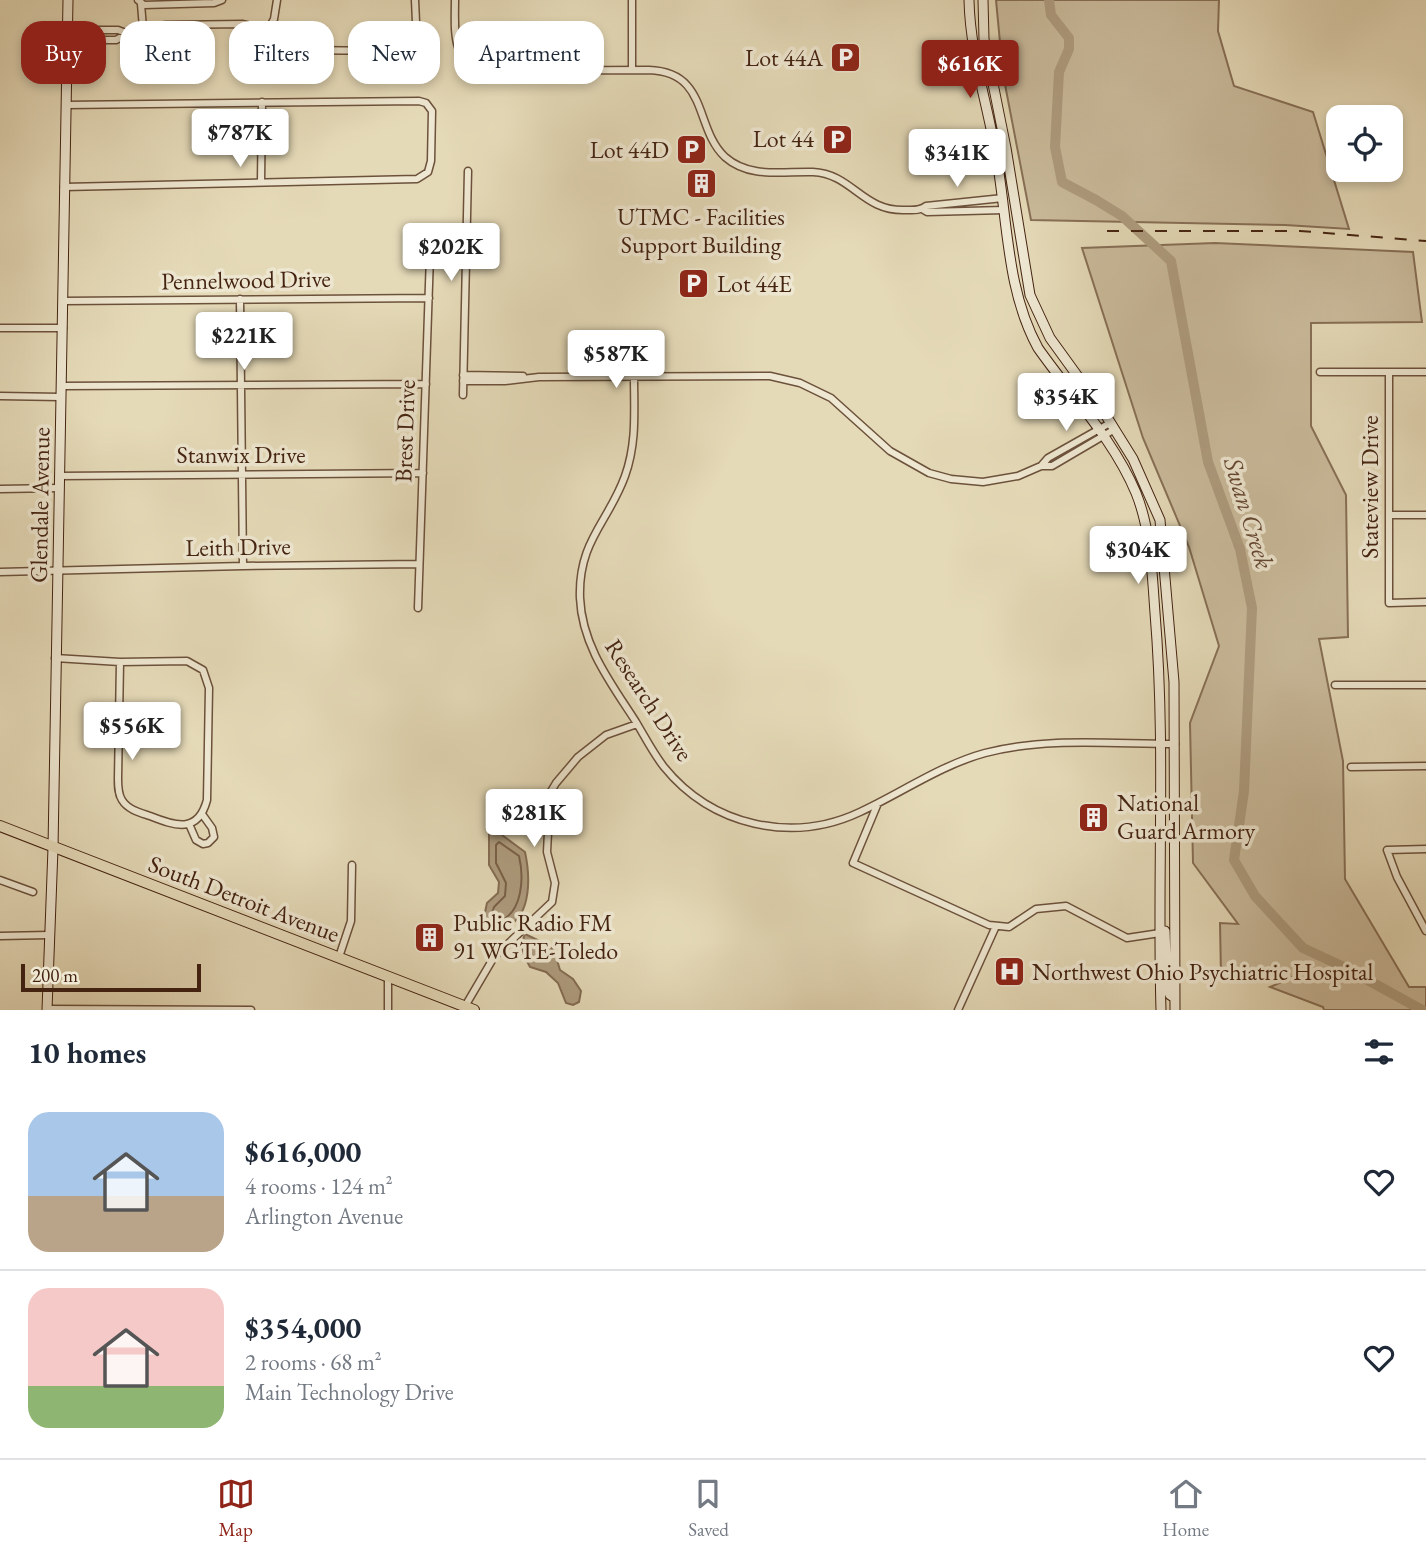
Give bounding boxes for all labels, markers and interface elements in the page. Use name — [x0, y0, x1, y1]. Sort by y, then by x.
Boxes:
chip: Buy — [21, 21, 106, 84]
chip: Rent — [120, 21, 215, 84]
chip: Filters — [229, 21, 334, 84]
chip: New — [348, 21, 440, 84]
chip: Apartment — [454, 21, 604, 84]
parking icon: Lot 44A — [829, 41, 863, 75]
pin: $616K — [921, 41, 1019, 100]
place label: Lot 44A — [745, 42, 823, 73]
text: $616K — [938, 48, 1002, 78]
map controls — [1326, 105, 1403, 182]
button: locate — [1326, 105, 1403, 182]
pin: $787K — [191, 110, 289, 169]
text: $787K — [208, 117, 272, 147]
parking icon: Lot 44 — [820, 122, 854, 156]
place label: Lot 44 — [753, 123, 814, 154]
pin: $341K — [908, 130, 1006, 189]
parking icon: Lot 44D — [675, 133, 709, 167]
place label: Lot 44D — [590, 134, 669, 165]
text: $341K — [925, 137, 989, 167]
building icon: UTMC - Facilities Support Building — [684, 166, 718, 200]
place label: UTMC - Facilities Support Building — [617, 201, 785, 260]
pin: $202K — [402, 224, 500, 283]
text: $202K — [419, 231, 483, 261]
street label: Pennelwood Drive — [161, 263, 331, 296]
parking icon: Lot 44E — [677, 267, 711, 301]
place label: Lot 44E — [717, 268, 792, 299]
pin: $221K — [195, 312, 293, 372]
text: $221K — [212, 320, 276, 350]
pin: $587K — [567, 330, 665, 390]
text: $587K — [584, 338, 648, 368]
pin: $354K — [1017, 374, 1115, 433]
street label: Brest Drive — [387, 379, 422, 483]
text: $354K — [1034, 381, 1098, 411]
street label: Stateview Drive — [1354, 415, 1385, 559]
street label: Glendale Avenue — [23, 427, 56, 583]
street label: Stanwix Drive — [176, 439, 306, 470]
water label: Swan Creek — [1216, 452, 1282, 573]
pin: $304K — [1089, 526, 1187, 586]
street label: Leith Drive — [185, 530, 291, 563]
text: $304K — [1106, 534, 1170, 564]
street label: Research Drive — [598, 633, 700, 767]
pin: $556K — [83, 702, 181, 762]
text: $556K — [100, 710, 164, 740]
place label: National Guard Armory — [1117, 787, 1256, 846]
pin: $281K — [485, 790, 583, 849]
text: $281K — [502, 797, 566, 827]
building icon: National Guard Armory — [1077, 800, 1111, 834]
street label: South Detroit Avenue — [144, 848, 344, 949]
place label: Public Radio FM 91 WGTE-Toledo — [453, 907, 618, 966]
building icon: Public Radio FM 91 WGTE-Toledo — [413, 920, 447, 954]
hospital icon: Northwest Ohio Psychiatric Hospital — [992, 955, 1026, 989]
place label: Northwest Ohio Psychiatric Hospital — [1032, 956, 1373, 987]
scale bar — [21, 961, 201, 993]
text: 200 m — [32, 963, 78, 988]
text: 10 homes — [28, 1033, 146, 1072]
icon: filters — [1360, 1033, 1398, 1071]
text: $616,000 — [245, 1132, 361, 1171]
icon: home — [84, 1140, 168, 1224]
icon: heart — [1360, 1163, 1398, 1201]
text: 4 rooms · 124 m² — [245, 1171, 393, 1201]
text: Arlington Avenue — [245, 1201, 403, 1231]
text: $354,000 — [245, 1308, 361, 1347]
icon: home — [84, 1316, 168, 1400]
icon: heart — [1360, 1339, 1398, 1377]
text: 2 rooms · 68 m² — [245, 1347, 382, 1377]
text: Main Technology Drive — [245, 1377, 454, 1407]
tab: Map — [217, 1475, 255, 1542]
tab: Saved — [688, 1475, 729, 1542]
tab: Home — [1162, 1475, 1209, 1542]

